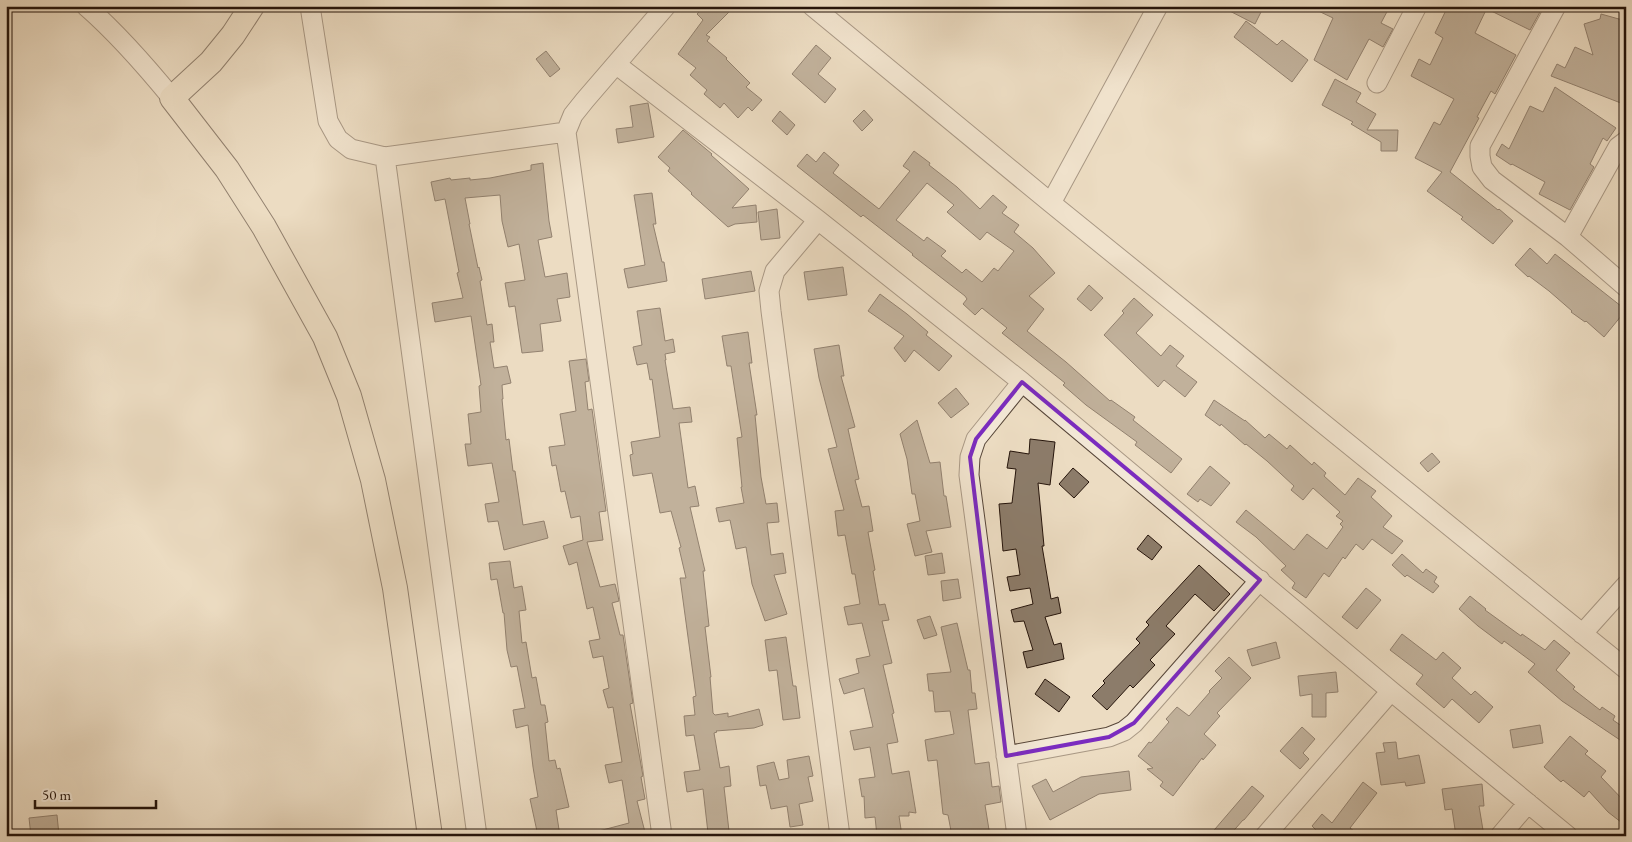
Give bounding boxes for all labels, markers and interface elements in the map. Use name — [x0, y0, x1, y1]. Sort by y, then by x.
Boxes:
scale bar — [35, 777, 156, 809]
text: 50 m — [42, 785, 71, 804]

